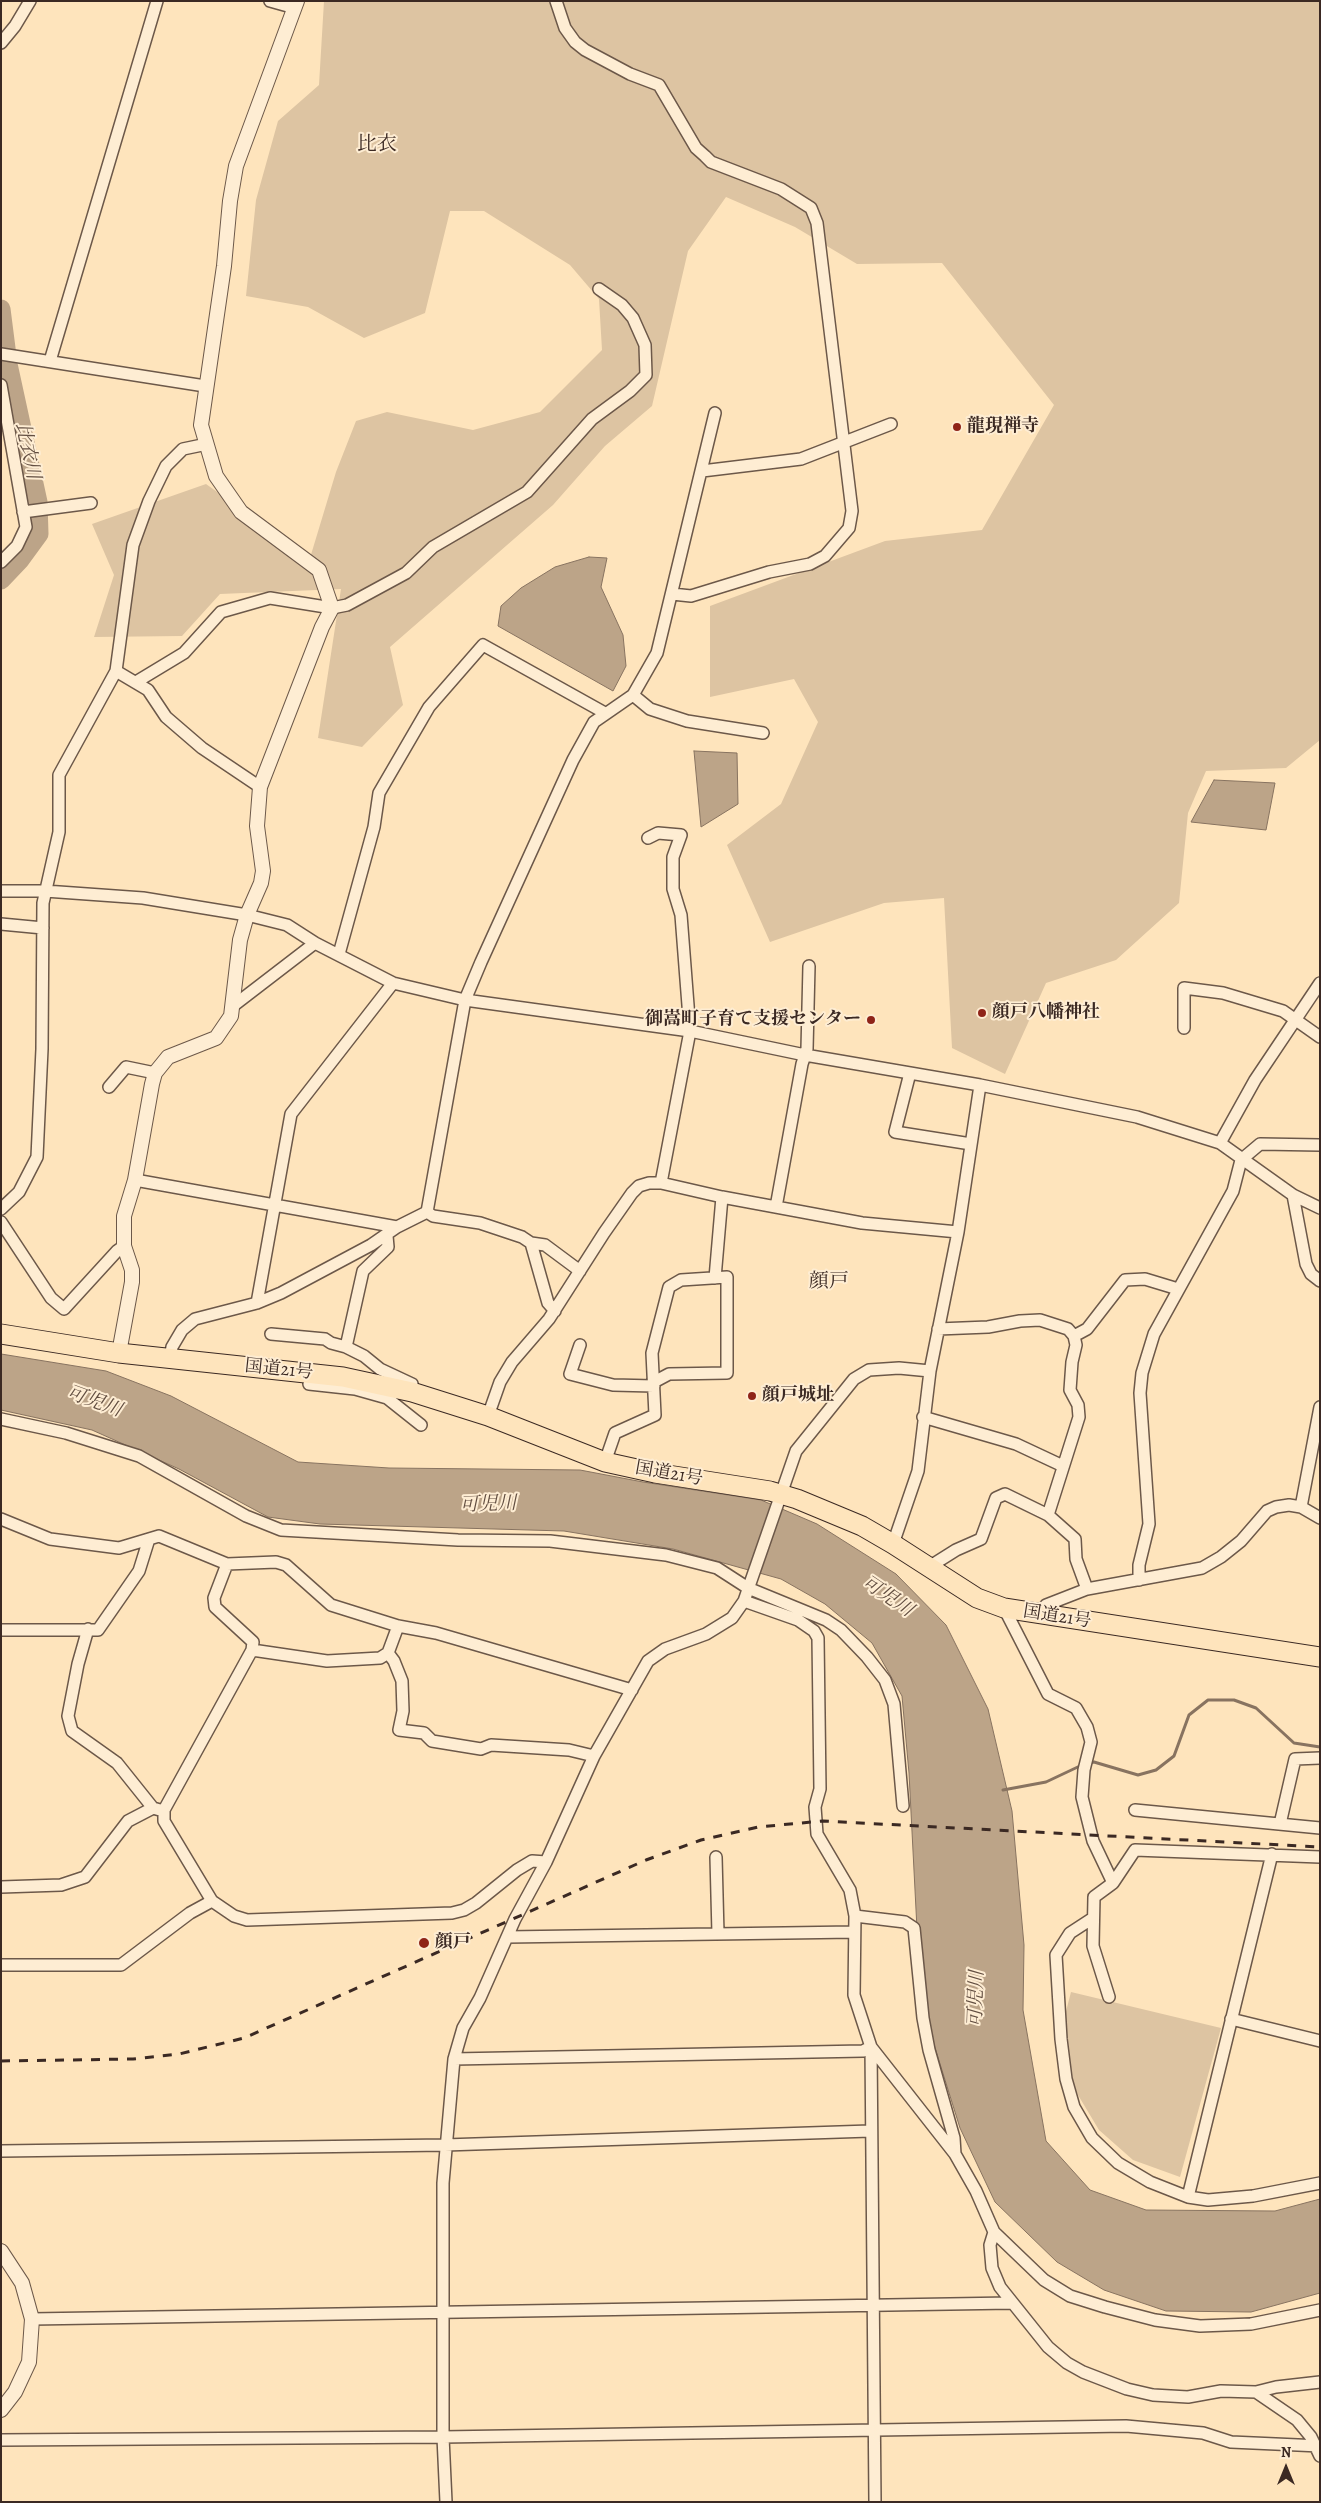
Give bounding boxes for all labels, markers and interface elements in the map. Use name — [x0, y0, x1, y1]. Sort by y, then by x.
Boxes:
district label: 比衣 — [357, 133, 397, 157]
place label: 龍現禅寺 — [967, 416, 1039, 438]
water label: 比衣川 — [10, 421, 44, 481]
marker: 龍現禅寺 — [951, 421, 963, 433]
place label: 顔戸八幡神社 — [992, 1002, 1100, 1024]
marker: 顔戸八幡神社 — [976, 1007, 988, 1019]
place label: 御嵩町子育て支援センター — [645, 1009, 861, 1031]
marker: 御嵩町子育て支援センター — [865, 1014, 877, 1026]
district label: 顔戸 — [809, 1270, 849, 1294]
street label: 国道21号 — [244, 1356, 314, 1384]
water label: 可児川 — [63, 1382, 125, 1422]
place label: 顔戸城址 — [762, 1385, 834, 1407]
marker: 顔戸城址 — [746, 1390, 758, 1402]
street label: 国道21号 — [633, 1457, 705, 1491]
water label: 可児川 — [459, 1493, 517, 1517]
water label: 可児川 — [857, 1572, 917, 1622]
street label: 国道21号 — [1021, 1601, 1093, 1633]
place label: 顔戸 — [435, 1932, 471, 1954]
marker: 顔戸 — [417, 1936, 431, 1950]
water label: 可児川 — [965, 1970, 989, 2028]
north arrow — [1261, 2443, 1311, 2493]
text: N — [1281, 2443, 1291, 2462]

